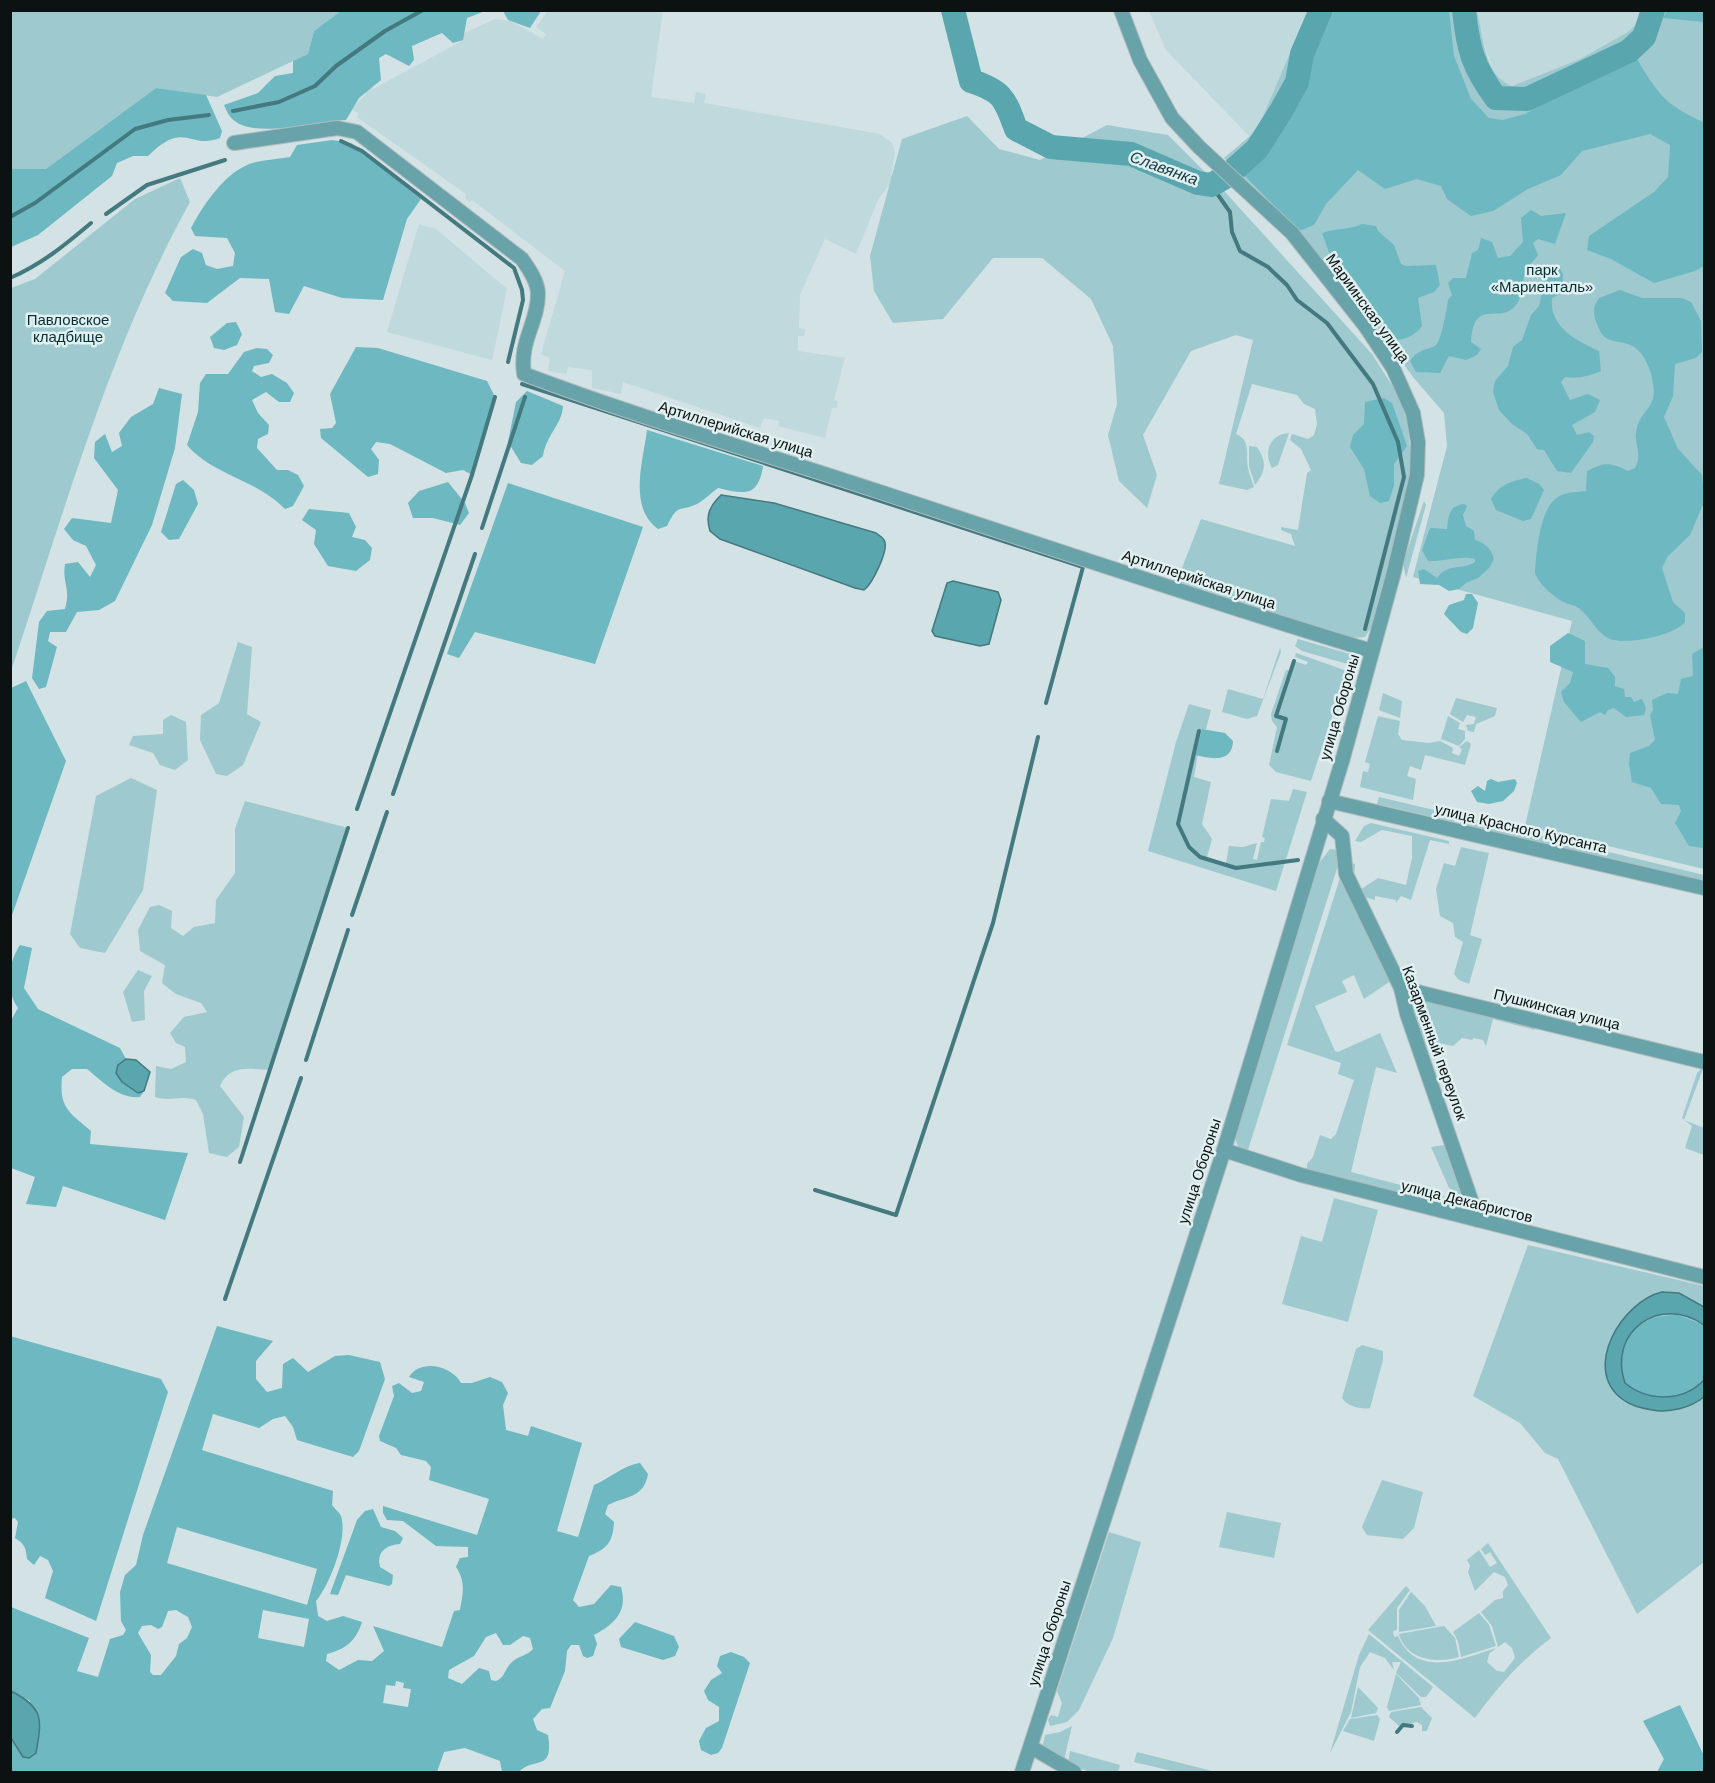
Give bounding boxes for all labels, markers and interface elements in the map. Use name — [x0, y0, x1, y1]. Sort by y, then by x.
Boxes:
water label: Славянка — [1128, 148, 1200, 188]
street label: Мариинская улица — [1323, 250, 1414, 366]
park label: парк «Мариенталь» — [1491, 261, 1593, 295]
park label: Павловское кладбище — [27, 311, 109, 345]
street label: Артиллерийская улица — [657, 397, 816, 461]
street label: Артиллерийская улица — [1120, 546, 1279, 612]
street label: улица Обороны — [1316, 652, 1362, 762]
street label: улица Красного Курсанта — [1433, 800, 1609, 856]
street label: Казарменный переулок — [1399, 964, 1471, 1123]
street label: Пушкинская улица — [1492, 985, 1623, 1033]
street label: улица Обороны — [1174, 1116, 1224, 1226]
street label: улица Декабристов — [1399, 1176, 1535, 1226]
street label: улица Обороны — [1024, 1578, 1074, 1688]

